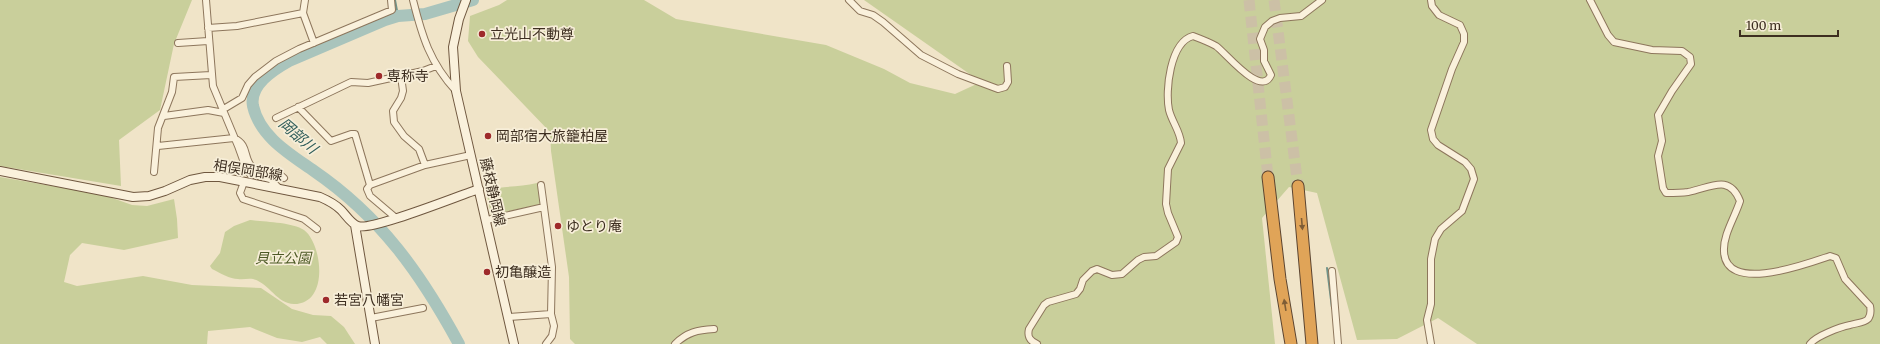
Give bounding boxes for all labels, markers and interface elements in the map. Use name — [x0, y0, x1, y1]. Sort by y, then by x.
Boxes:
scale bar — [1740, 12, 1838, 38]
text: 100 m — [1746, 18, 1781, 33]
place label: 立光山不動尊 — [490, 25, 574, 43]
marker: 立光山不動尊 — [477, 29, 487, 39]
place label: 専称寺 — [387, 67, 429, 85]
marker: 専称寺 — [374, 71, 384, 81]
water label: 岡部川 — [275, 114, 323, 159]
place label: 岡部宿大旅籠柏屋 — [496, 127, 608, 145]
marker: 岡部宿大旅籠柏屋 — [483, 131, 493, 141]
street label: 相俣岡部線 — [212, 156, 284, 184]
street label: 藤枝静岡線 — [476, 156, 510, 228]
place label: ゆとり庵 — [566, 217, 622, 235]
one-way arrow — [1299, 218, 1305, 230]
marker: ゆとり庵 — [553, 221, 563, 231]
park label: 貝立公園 — [255, 249, 313, 267]
place label: 初亀醸造 — [495, 263, 551, 281]
marker: 初亀醸造 — [482, 267, 492, 277]
place label: 若宮八幡宮 — [334, 291, 404, 309]
marker: 若宮八幡宮 — [321, 295, 331, 305]
one-way arrow — [1281, 299, 1287, 312]

